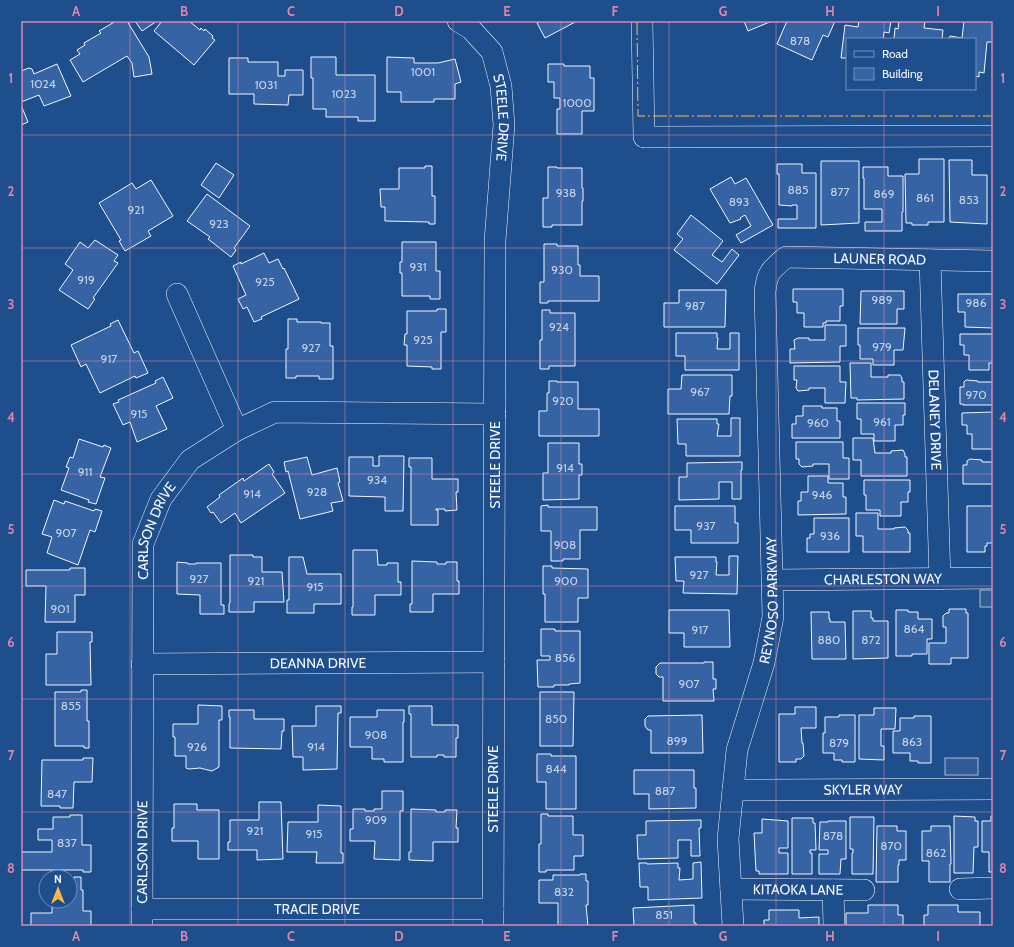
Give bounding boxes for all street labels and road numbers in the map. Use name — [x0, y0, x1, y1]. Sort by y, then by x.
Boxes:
street label: STEELE DRIVE — [489, 72, 513, 162]
street label: LAUNER ROAD — [833, 249, 926, 269]
street label: DELANEY DRIVE — [924, 369, 946, 471]
street label: STEELE DRIVE — [486, 421, 504, 509]
street label: CARLSON DRIVE — [134, 478, 180, 580]
street label: REYNOSO PARKWAY — [755, 535, 782, 665]
street label: CHARLESTON WAY — [824, 569, 943, 589]
street label: DEANNA DRIVE — [270, 654, 367, 672]
street label: STEELE DRIVE — [484, 745, 502, 833]
street label: SKYLER WAY — [824, 780, 904, 799]
street label: CARLSON DRIVE — [133, 800, 151, 904]
street label: KITAOKA LANE — [753, 880, 844, 899]
street label: TRACIE DRIVE — [274, 900, 360, 918]

